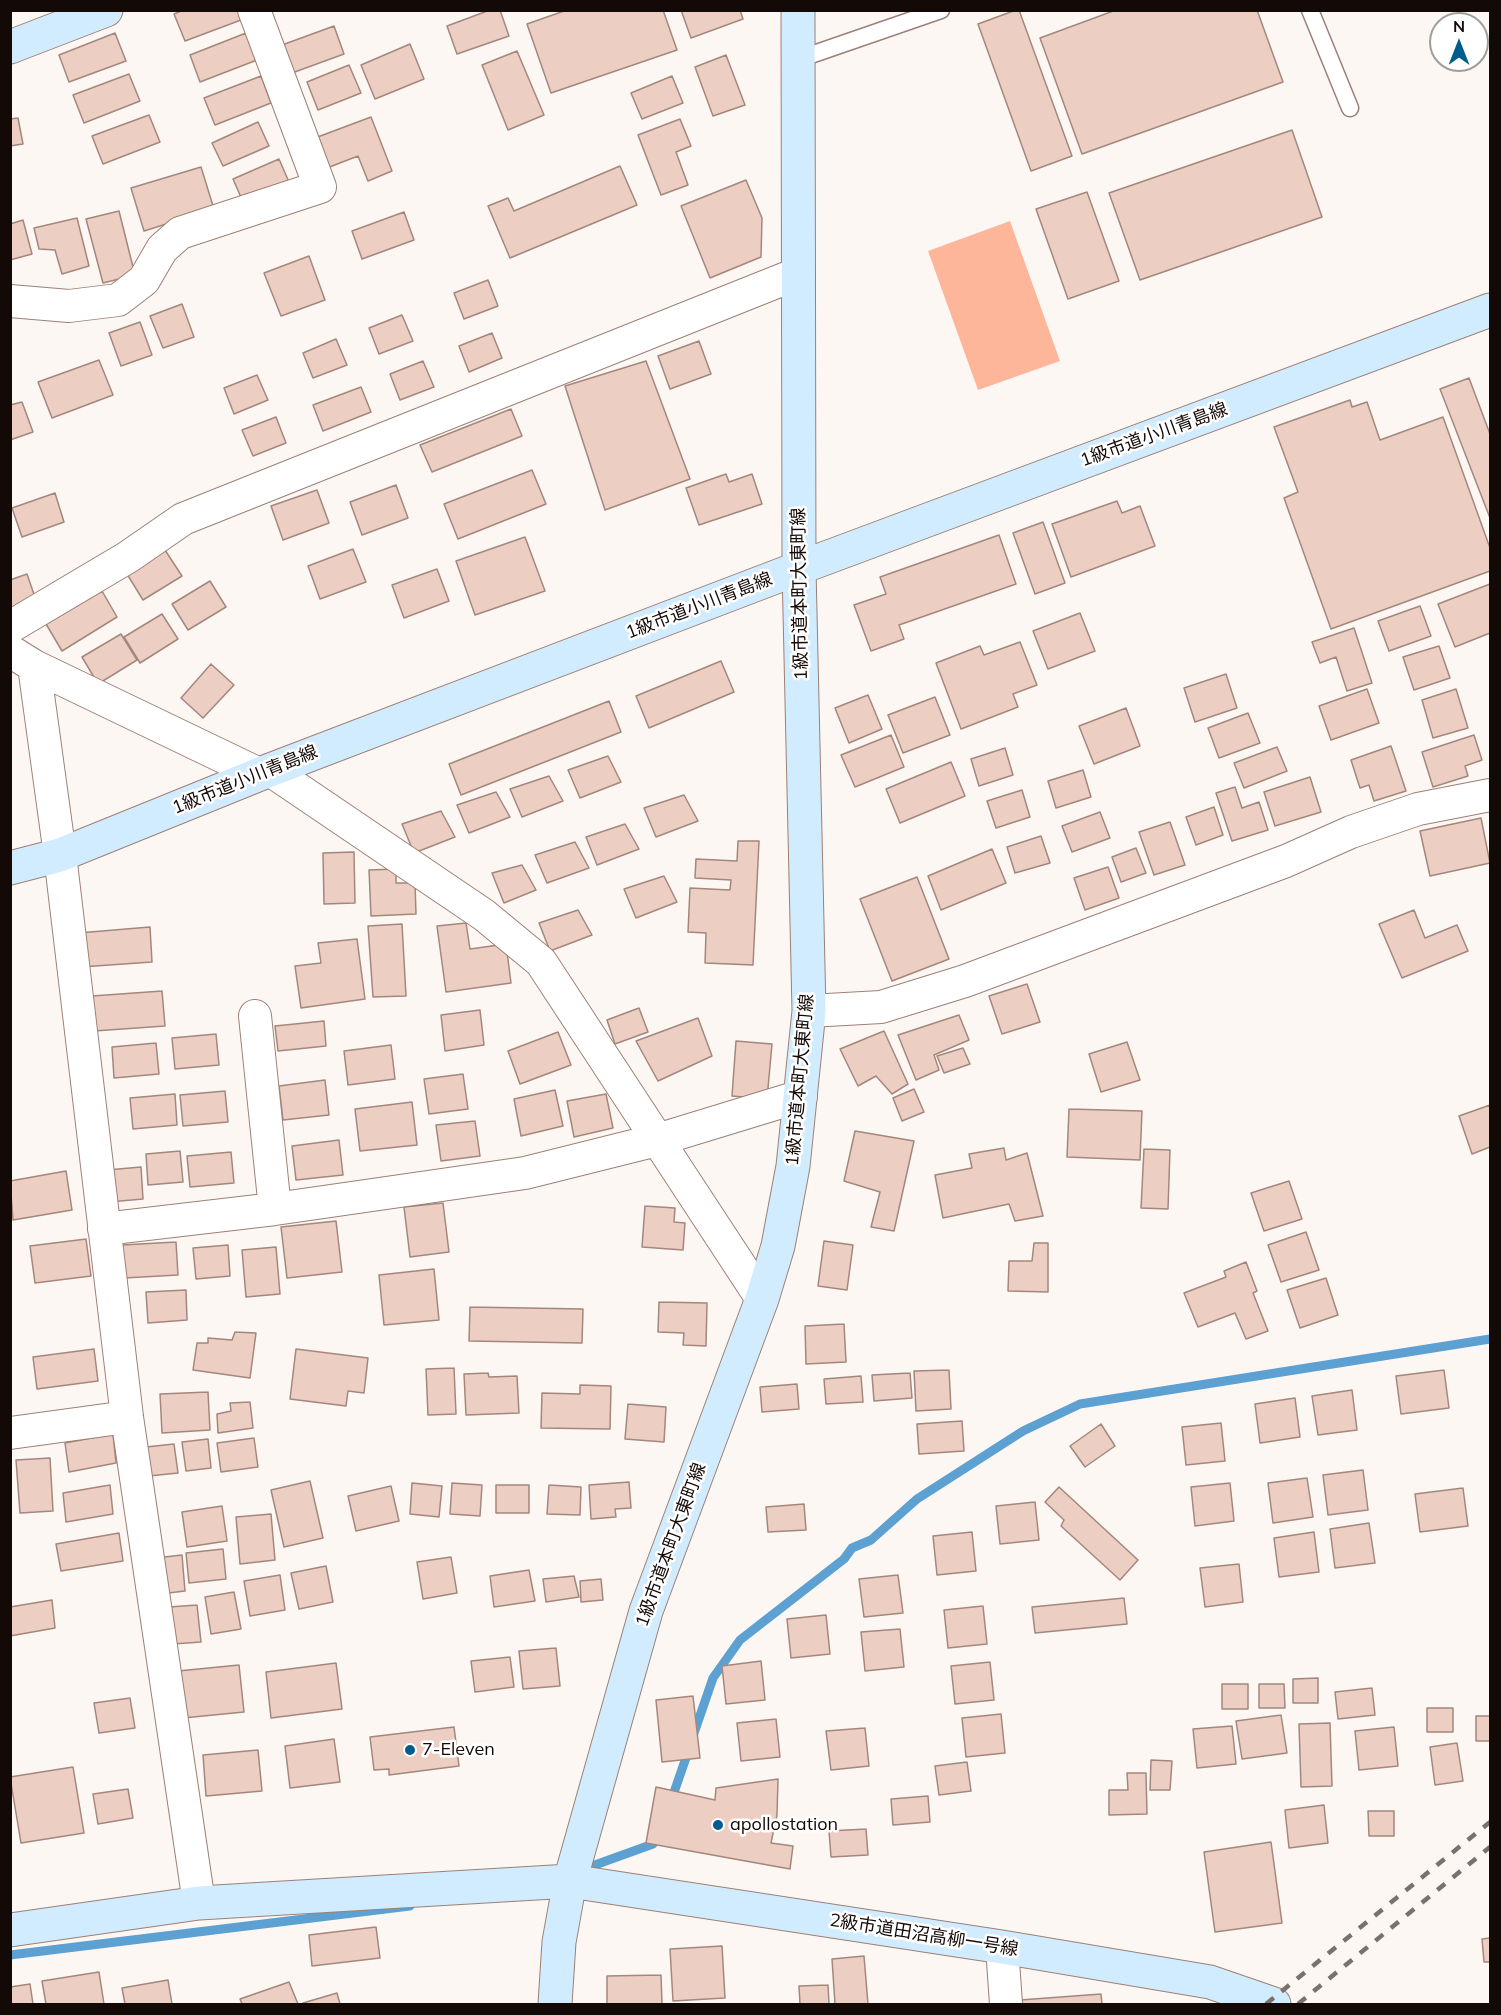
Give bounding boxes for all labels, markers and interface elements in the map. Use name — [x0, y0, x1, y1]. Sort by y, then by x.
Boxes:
north arrow — [1429, 12, 1489, 72]
text: N — [1453, 16, 1465, 36]
street label: 1級市道小川青島線 — [1078, 398, 1230, 472]
street label: 1級市道本町大東町線 — [788, 507, 812, 681]
street label: 1級市道小川青島線 — [623, 568, 775, 644]
street label: 1級市道小川青島線 — [169, 741, 321, 819]
street label: 1級市道本町大東町線 — [782, 993, 818, 1167]
street label: 1級市道本町大東町線 — [631, 1460, 711, 1630]
place label: 7-Eleven — [422, 1739, 495, 1761]
marker: 7-Eleven — [403, 1743, 417, 1757]
place label: apollostation — [730, 1814, 838, 1836]
marker: apollostation — [711, 1818, 725, 1832]
street label: 2級市道田沼高柳一号線 — [828, 1909, 1020, 1961]

